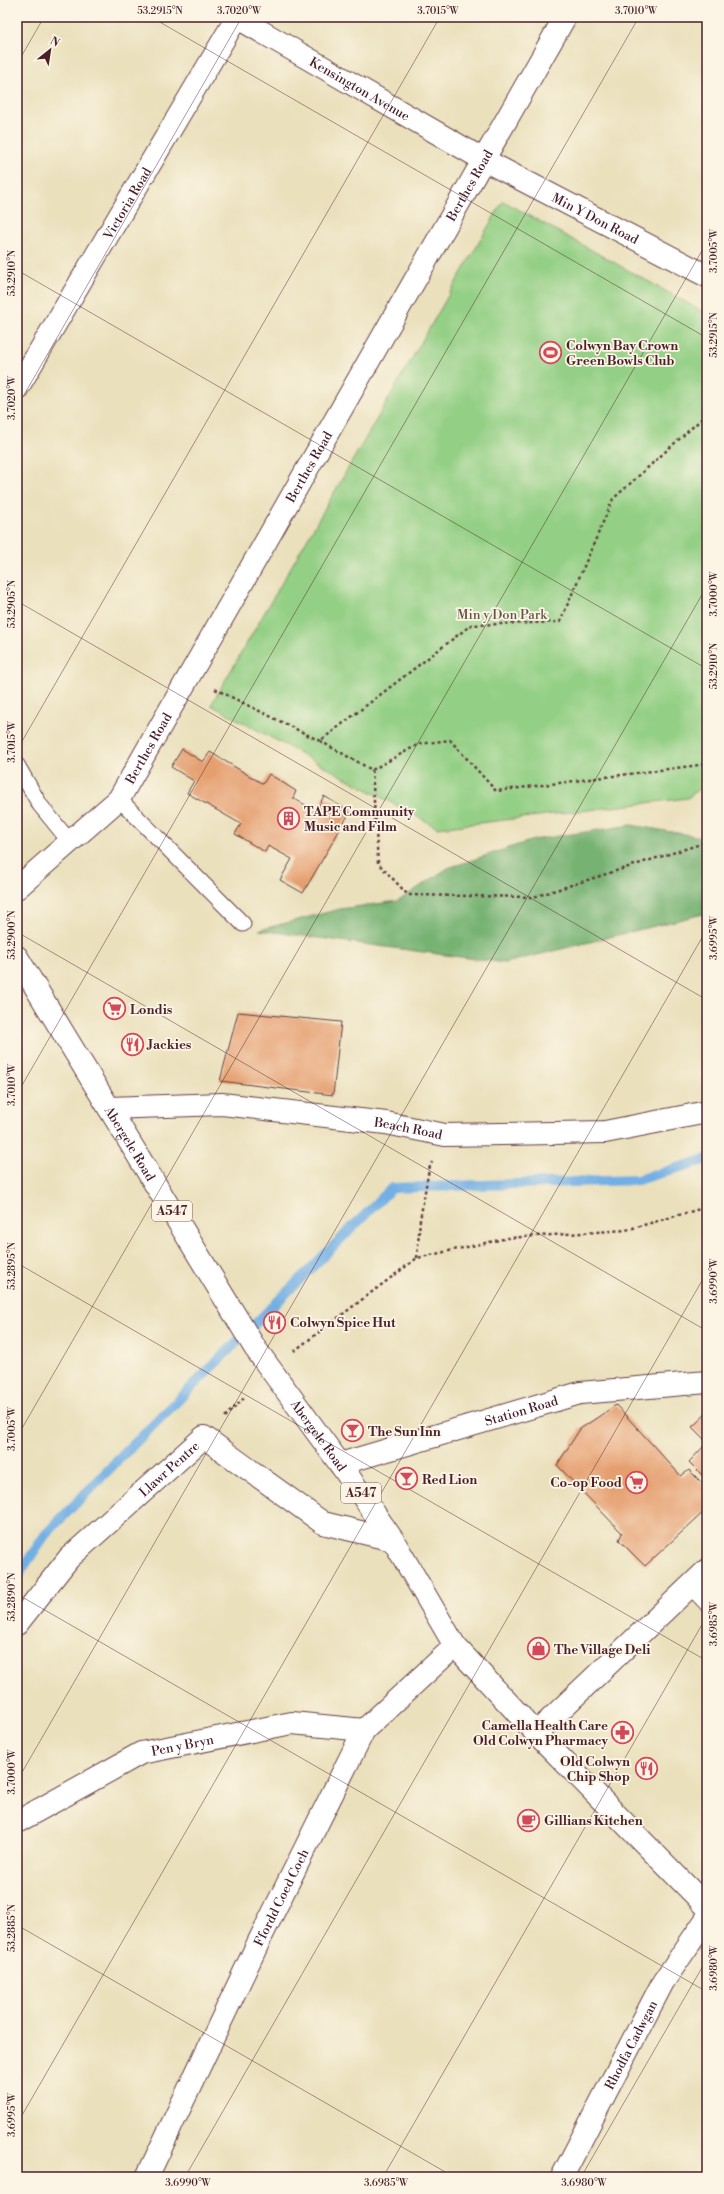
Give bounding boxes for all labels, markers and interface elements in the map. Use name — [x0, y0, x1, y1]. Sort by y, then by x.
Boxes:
text: 53.2915°N — [137, 5, 183, 17]
text: 3.7020°W — [217, 5, 262, 17]
text: 3.7015°W — [417, 5, 460, 17]
text: 3.7010°W — [615, 5, 658, 17]
north arrow — [30, 30, 70, 70]
text: N — [47, 34, 62, 51]
street label: Kensington Avenue — [306, 54, 413, 125]
street label: Berthes Road — [443, 147, 497, 225]
street label: Victoria Road — [100, 164, 156, 243]
street label: Min Y Don Road — [549, 190, 642, 248]
text: 3.7005°W — [708, 228, 720, 273]
text: 53.2910°N — [6, 249, 18, 296]
text: 53.2915°N — [708, 312, 720, 358]
place label: Colwyn Bay Crown Green Bowls Club — [566, 338, 678, 369]
sports icon: Colwyn Bay Crown Green Bowls Club — [537, 339, 563, 365]
text: 3.7020°W — [6, 375, 18, 420]
street label: Berthes Road — [282, 428, 336, 506]
text: 3.7000°W — [708, 570, 720, 617]
text: 53.2905°N — [6, 579, 18, 628]
park label: Min y Don Park — [457, 607, 548, 623]
text: 53.2910°N — [708, 642, 720, 689]
street label: Berthes Road — [122, 710, 176, 788]
text: 3.7015°W — [6, 720, 18, 763]
place label: TAPE Community Music and Film — [304, 804, 415, 835]
building icon: TAPE Community Music and Film — [275, 805, 301, 831]
text: 53.2900°N — [6, 910, 18, 960]
text: 3.6995°W — [708, 915, 720, 960]
supermarket icon: Londis — [101, 996, 127, 1022]
place label: Londis — [130, 1002, 173, 1018]
restaurant icon: Jackies — [119, 1031, 145, 1057]
place label: Jackies — [146, 1037, 192, 1053]
text: 3.7010°W — [6, 1063, 18, 1106]
street label: Abergele Road — [100, 1103, 159, 1185]
street label: Beach Road — [372, 1115, 444, 1143]
road number: A547 — [152, 1201, 192, 1221]
text: 53.2895°N — [6, 1242, 18, 1290]
text: 3.6990°W — [708, 1257, 720, 1304]
restaurant icon: Colwyn Spice Hut — [262, 1309, 288, 1335]
place label: Colwyn Spice Hut — [290, 1315, 396, 1331]
street label: Station Road — [483, 1393, 561, 1430]
street label: Abergele Road — [286, 1396, 350, 1475]
text: 3.7005°W — [6, 1406, 18, 1451]
bar icon: The Sun Inn — [339, 1418, 365, 1444]
place label: The Sun Inn — [368, 1424, 441, 1440]
street label: Llawr Pentre — [136, 1438, 203, 1500]
bar icon: Red Lion — [394, 1466, 420, 1492]
supermarket icon: Co-op Food — [624, 1469, 650, 1495]
place label: Red Lion — [422, 1472, 477, 1488]
place label: Co-op Food — [550, 1475, 622, 1491]
road number: A547 — [341, 1483, 381, 1503]
text: 53.2890°N — [6, 1572, 18, 1621]
text: 3.6985°W — [708, 1601, 720, 1646]
shop icon: The Village Deli — [525, 1636, 551, 1662]
place label: The Village Deli — [554, 1642, 650, 1658]
place label: Camella Health Care Old Colwyn Pharmacy — [473, 1718, 608, 1749]
pharmacy icon: Camella Health Care Old Colwyn Pharmacy — [610, 1719, 636, 1745]
street label: Pen y Bryn — [150, 1732, 215, 1760]
text: 3.7000°W — [6, 1748, 18, 1795]
place label: Old Colwyn Chip Shop — [560, 1754, 630, 1785]
restaurant icon: Old Colwyn Chip Shop — [633, 1755, 659, 1781]
cafe icon: Gillians Kitchen — [516, 1807, 542, 1833]
place label: Gillians Kitchen — [544, 1813, 643, 1829]
street label: Ffordd Coed Coch — [251, 1846, 313, 1949]
text: 53.2885°N — [6, 1904, 18, 1952]
text: 3.6980°W — [708, 1944, 720, 1991]
street label: Rhodfa Cadwgan — [602, 1998, 661, 2093]
text: 3.6995°W — [6, 2092, 18, 2137]
text: 3.6990°W — [165, 2177, 212, 2189]
text: 3.6985°W — [364, 2177, 409, 2189]
text: 3.6980°W — [561, 2177, 608, 2189]

